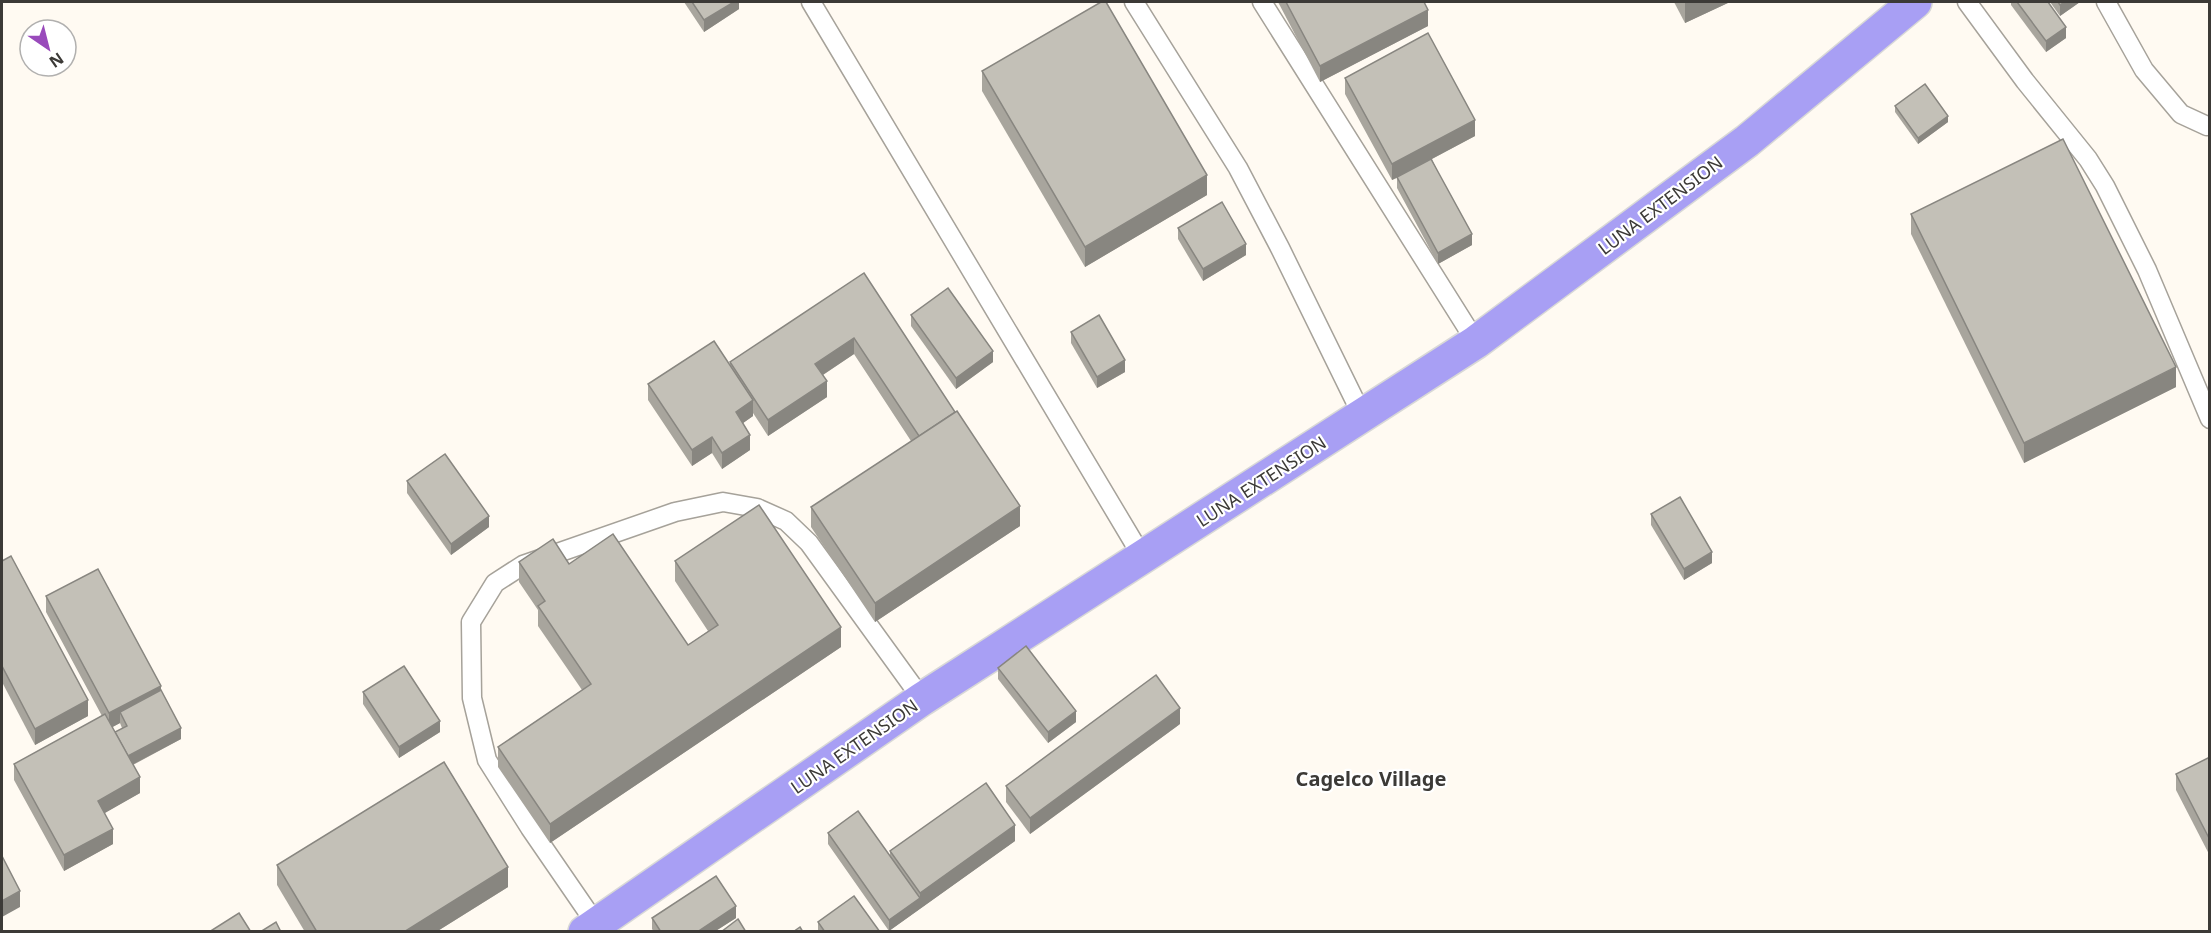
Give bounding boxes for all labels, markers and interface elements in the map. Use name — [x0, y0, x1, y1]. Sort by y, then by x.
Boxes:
north arrow — [18, 18, 78, 78]
text: N — [45, 48, 68, 73]
street label: LUNA EXTENSION — [1593, 150, 1727, 260]
street label: LUNA EXTENSION — [1191, 430, 1331, 532]
street label: LUNA EXTENSION — [786, 693, 922, 799]
district label: Cagelco Village — [1296, 765, 1446, 792]

